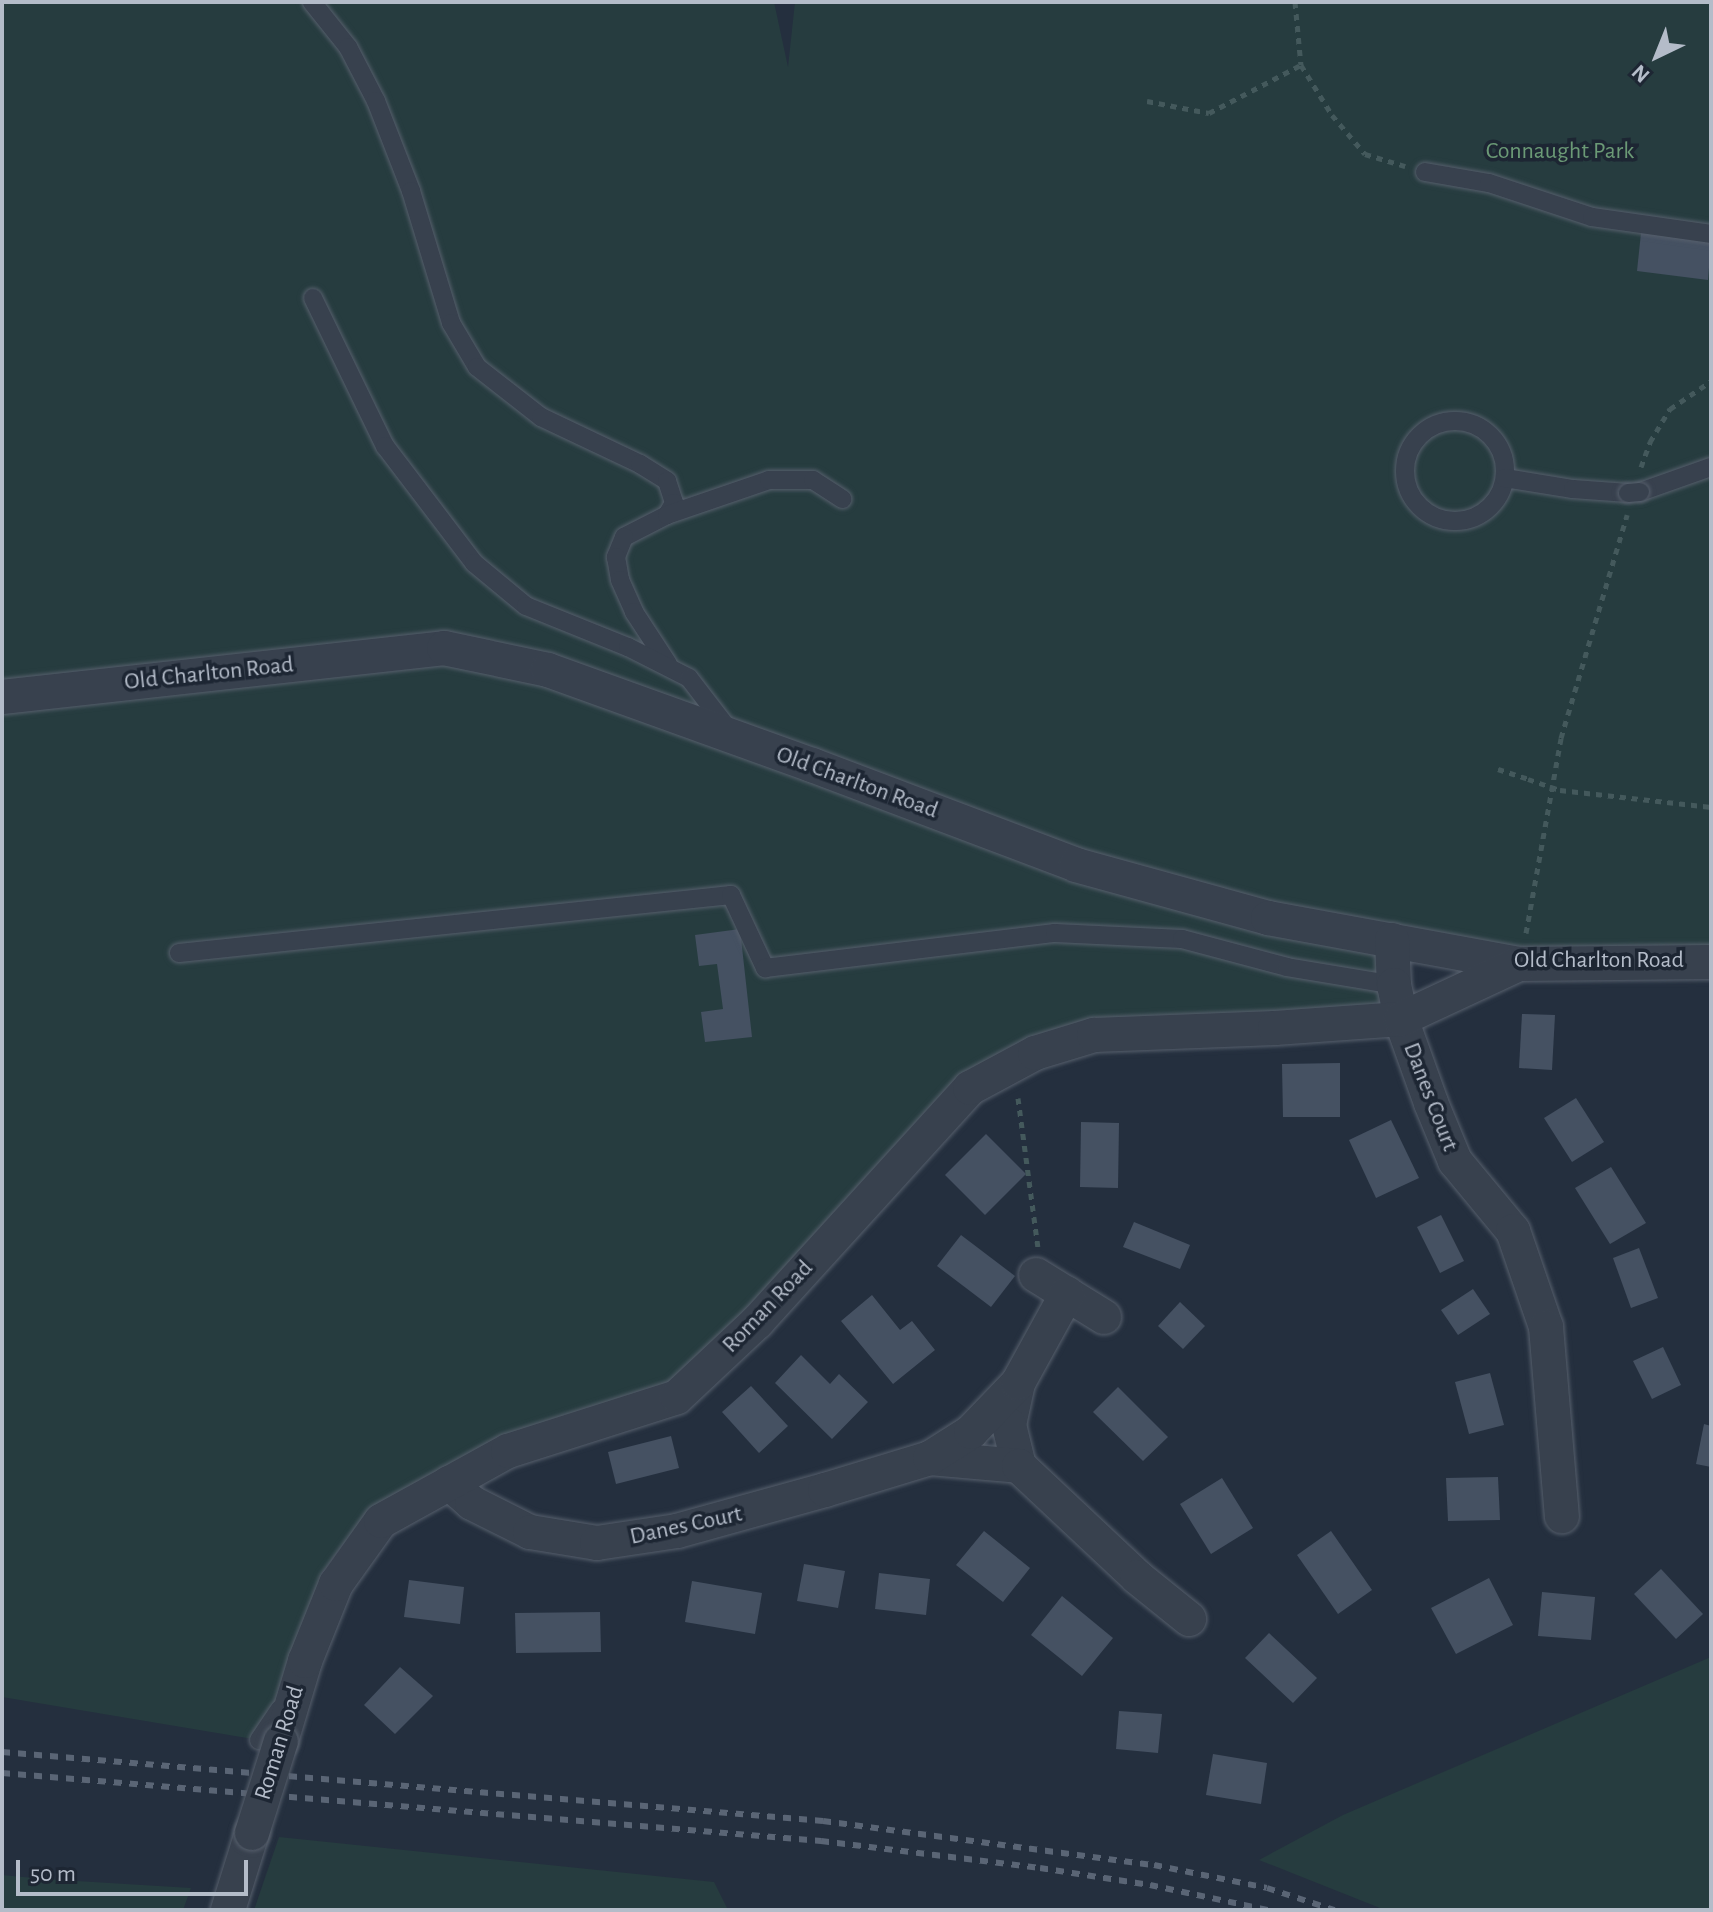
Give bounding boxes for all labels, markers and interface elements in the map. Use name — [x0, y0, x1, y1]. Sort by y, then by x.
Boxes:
north arrow — [1617, 16, 1697, 96]
text: N — [1628, 60, 1654, 87]
park label: Connaught Park — [1486, 138, 1634, 166]
street label: Old Charlton Road — [123, 651, 295, 697]
street label: Old Charlton Road — [772, 740, 942, 826]
street label: Old Charlton Road — [1514, 947, 1684, 975]
street label: Danes Court — [1396, 1039, 1464, 1155]
street label: Roman Road — [717, 1255, 819, 1359]
street label: Danes Court — [627, 1500, 745, 1552]
street label: Roman Road — [249, 1682, 311, 1804]
scale bar — [20, 1844, 252, 1894]
text: 50 m — [30, 1862, 76, 1886]

